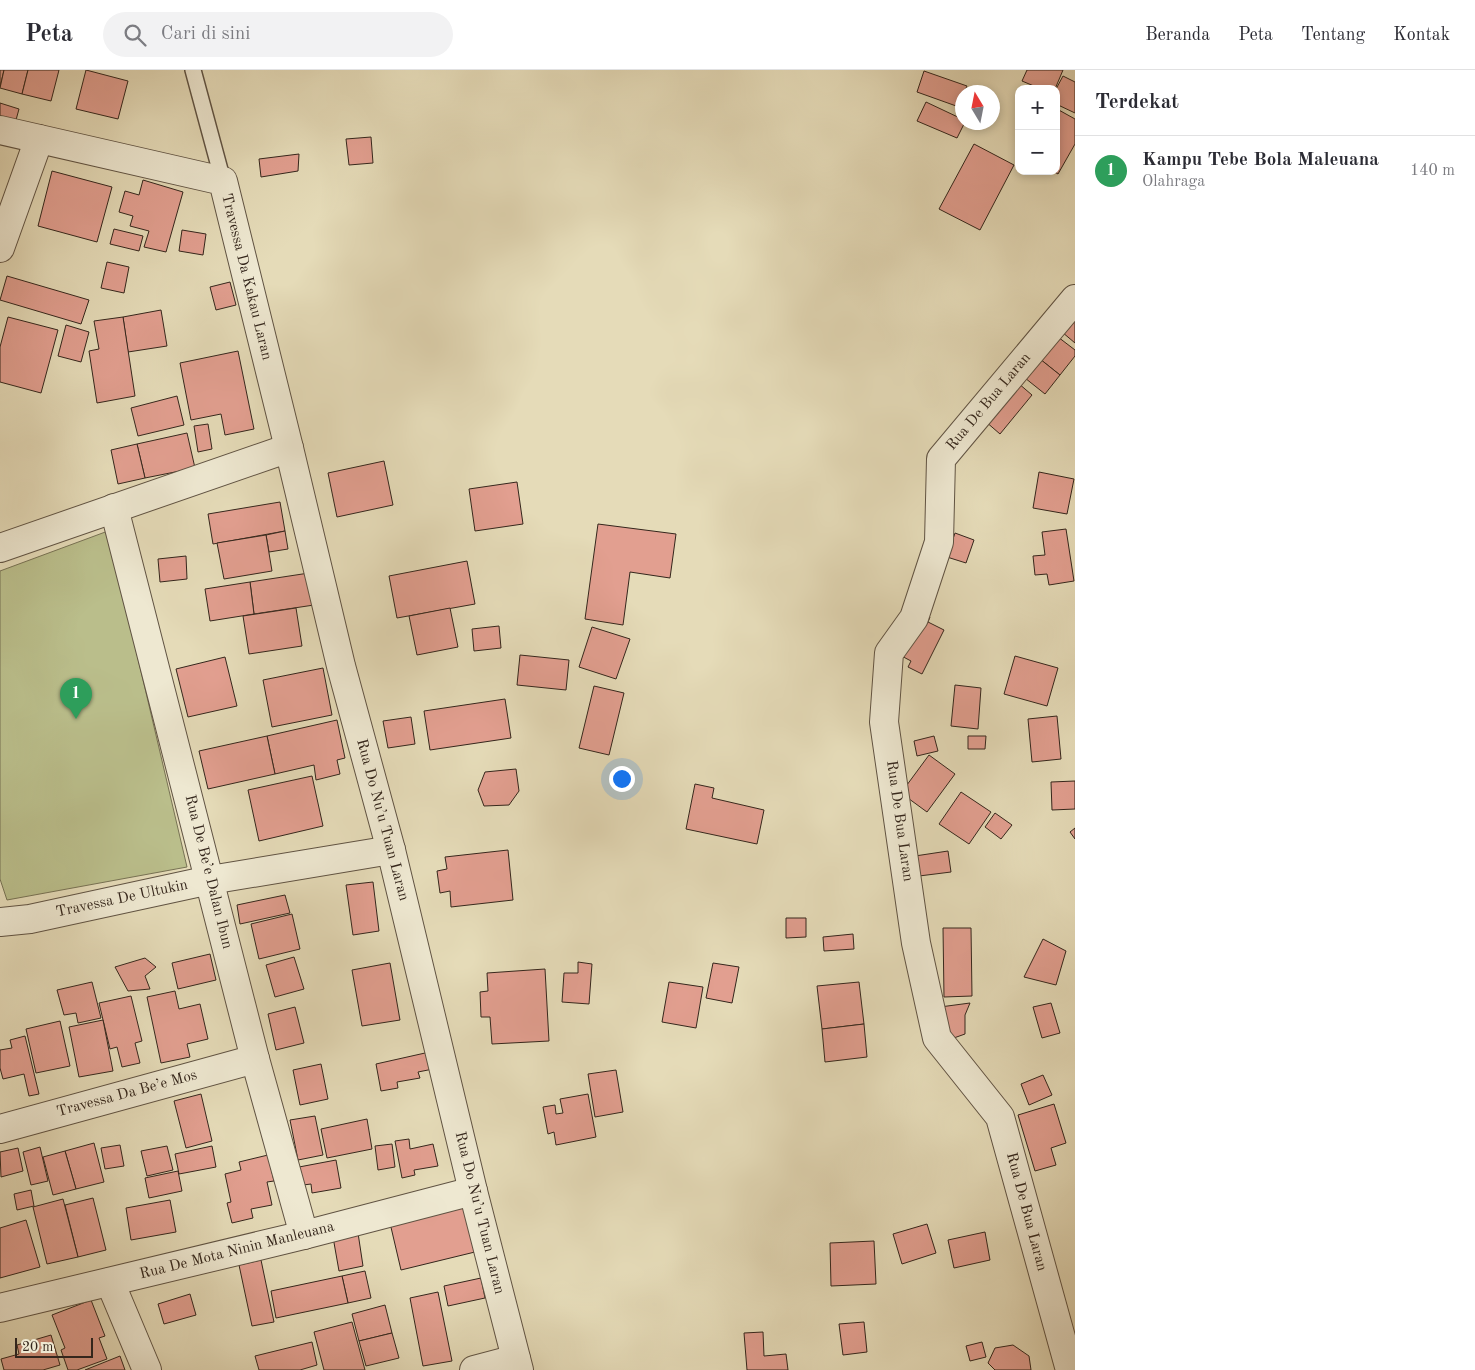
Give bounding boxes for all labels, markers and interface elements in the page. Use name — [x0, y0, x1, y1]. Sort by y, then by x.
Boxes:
search box — [103, 12, 453, 57]
icon: search — [121, 21, 149, 49]
text: Peta — [25, 23, 73, 47]
text: Cari di sini — [161, 25, 250, 44]
text: Beranda — [1145, 26, 1210, 44]
text: Peta — [1238, 26, 1273, 44]
text: Tentang — [1301, 26, 1365, 44]
text: Kontak — [1393, 26, 1450, 44]
north arrow — [955, 85, 1000, 130]
map controls — [1015, 85, 1060, 175]
button: + — [1015, 85, 1060, 130]
text: Terdekat — [1095, 92, 1179, 113]
button: − — [1015, 130, 1060, 175]
text: Kampu Tebe Bola Maleuana — [1142, 151, 1379, 170]
text: 1 — [1106, 163, 1116, 179]
text: 140 m — [1410, 163, 1455, 179]
text: Olahraga — [1142, 174, 1205, 190]
street label: Travessa Da Kakau Laran — [218, 192, 274, 362]
street label: Rua De Bua Laran — [944, 350, 1034, 454]
pin: 1 — [60, 678, 92, 719]
street label: Rua Do Nu’u Tuan Laran — [353, 737, 411, 903]
street label: Rua De Bua Laran — [883, 759, 915, 883]
your location — [609, 766, 635, 792]
street label: Rua De Be’e Dalan Ibun — [182, 793, 234, 951]
street label: Travessa De Ultukin — [55, 878, 189, 920]
street label: Travessa Da Be’e Mos — [55, 1068, 199, 1120]
street label: Rua Do Nu’u Tuan Laran — [451, 1130, 507, 1296]
street label: Rua De Bua Laran — [1003, 1151, 1049, 1273]
street label: Rua De Mota Ninin Manleuana — [138, 1219, 336, 1282]
scale bar — [15, 1335, 92, 1358]
text: 20 m — [22, 1340, 53, 1354]

